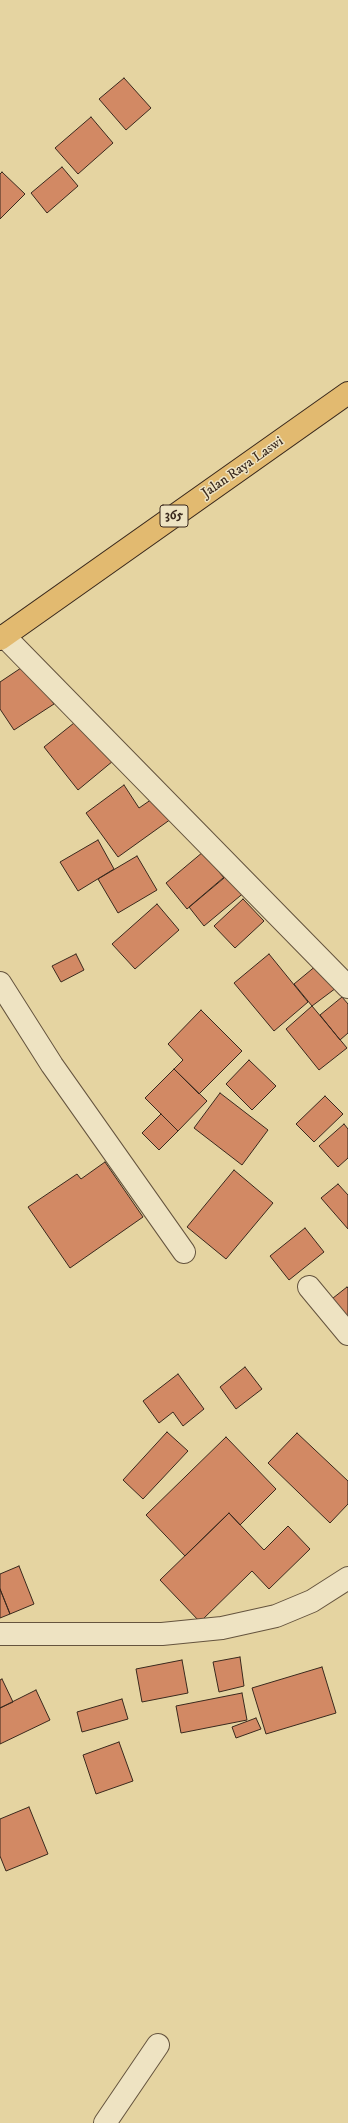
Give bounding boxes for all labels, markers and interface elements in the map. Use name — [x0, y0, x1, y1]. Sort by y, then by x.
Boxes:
street label: Jalan Raya Laswi — [199, 434, 287, 502]
road number: 365 — [160, 505, 188, 527]

